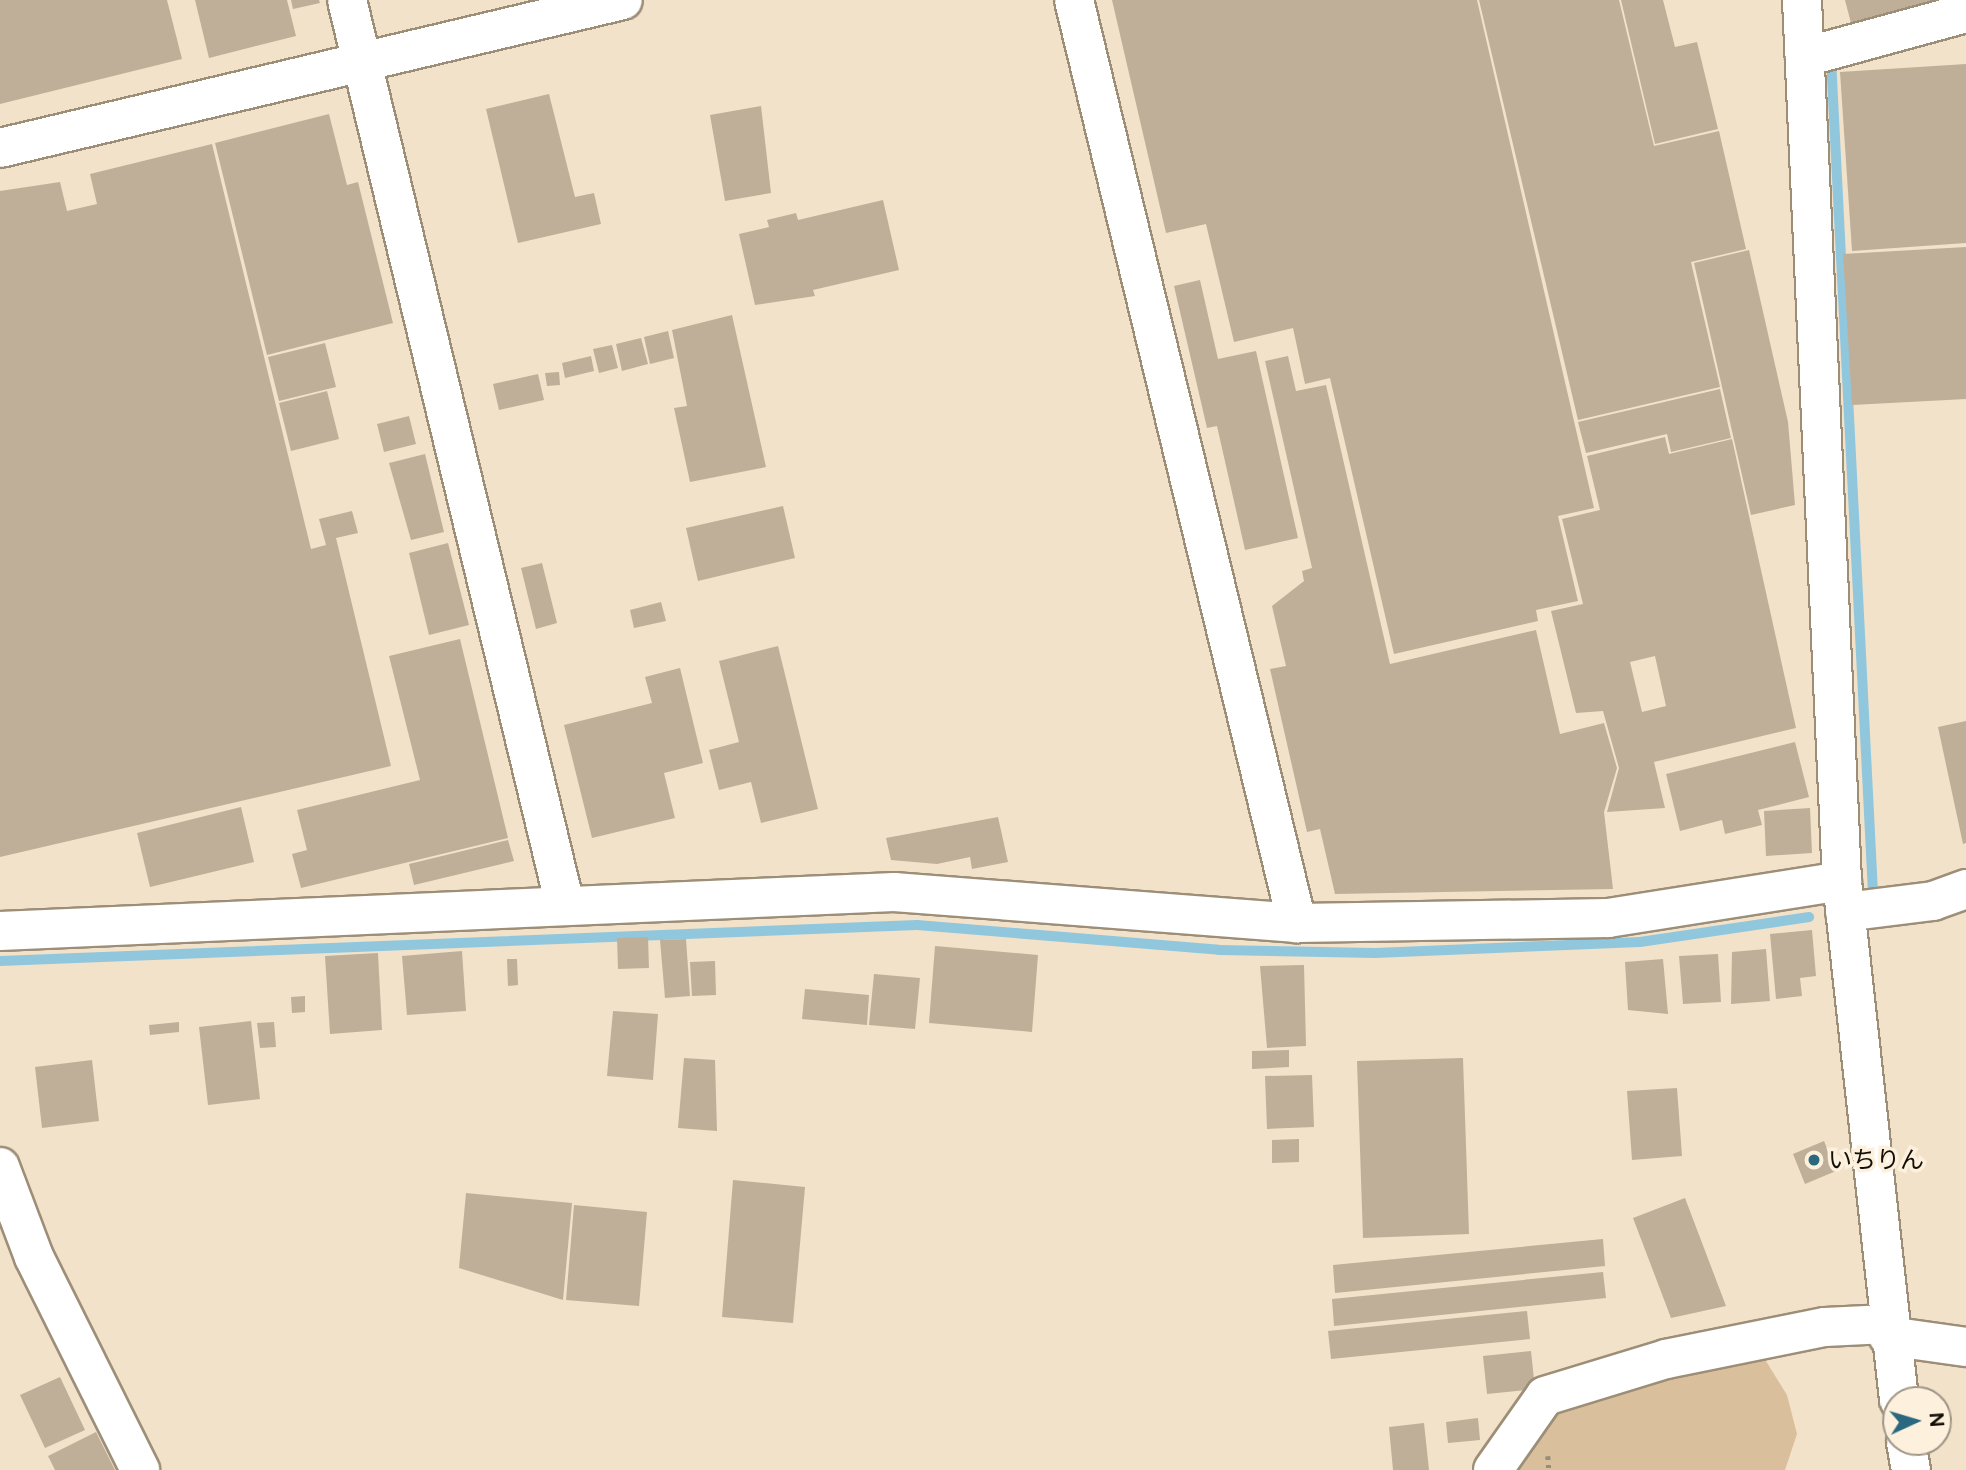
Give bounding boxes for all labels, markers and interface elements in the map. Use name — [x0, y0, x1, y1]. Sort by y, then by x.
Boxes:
place label: いちりん — [1828, 1146, 1924, 1174]
marker: いちりん — [1806, 1152, 1822, 1168]
north arrow — [1882, 1386, 1952, 1456]
text: N — [1924, 1412, 1948, 1428]

